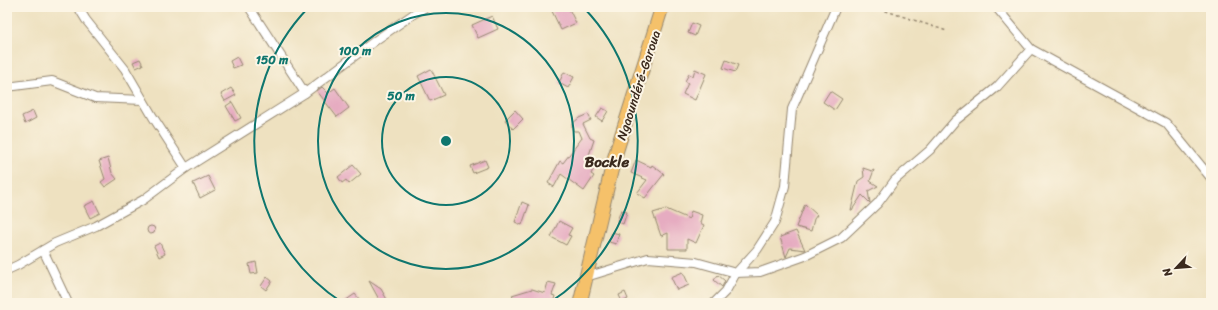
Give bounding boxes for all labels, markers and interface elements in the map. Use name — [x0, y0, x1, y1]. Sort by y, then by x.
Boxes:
street label: Ngaoundéré-Garoua — [610, 27, 667, 143]
text: 100 m — [339, 40, 372, 62]
text: 150 m — [256, 49, 289, 71]
text: 50 m — [387, 85, 415, 107]
centre of rings — [439, 134, 453, 148]
district label: Bockle — [585, 149, 630, 175]
north arrow — [1156, 248, 1196, 288]
text: N — [1157, 264, 1178, 281]

